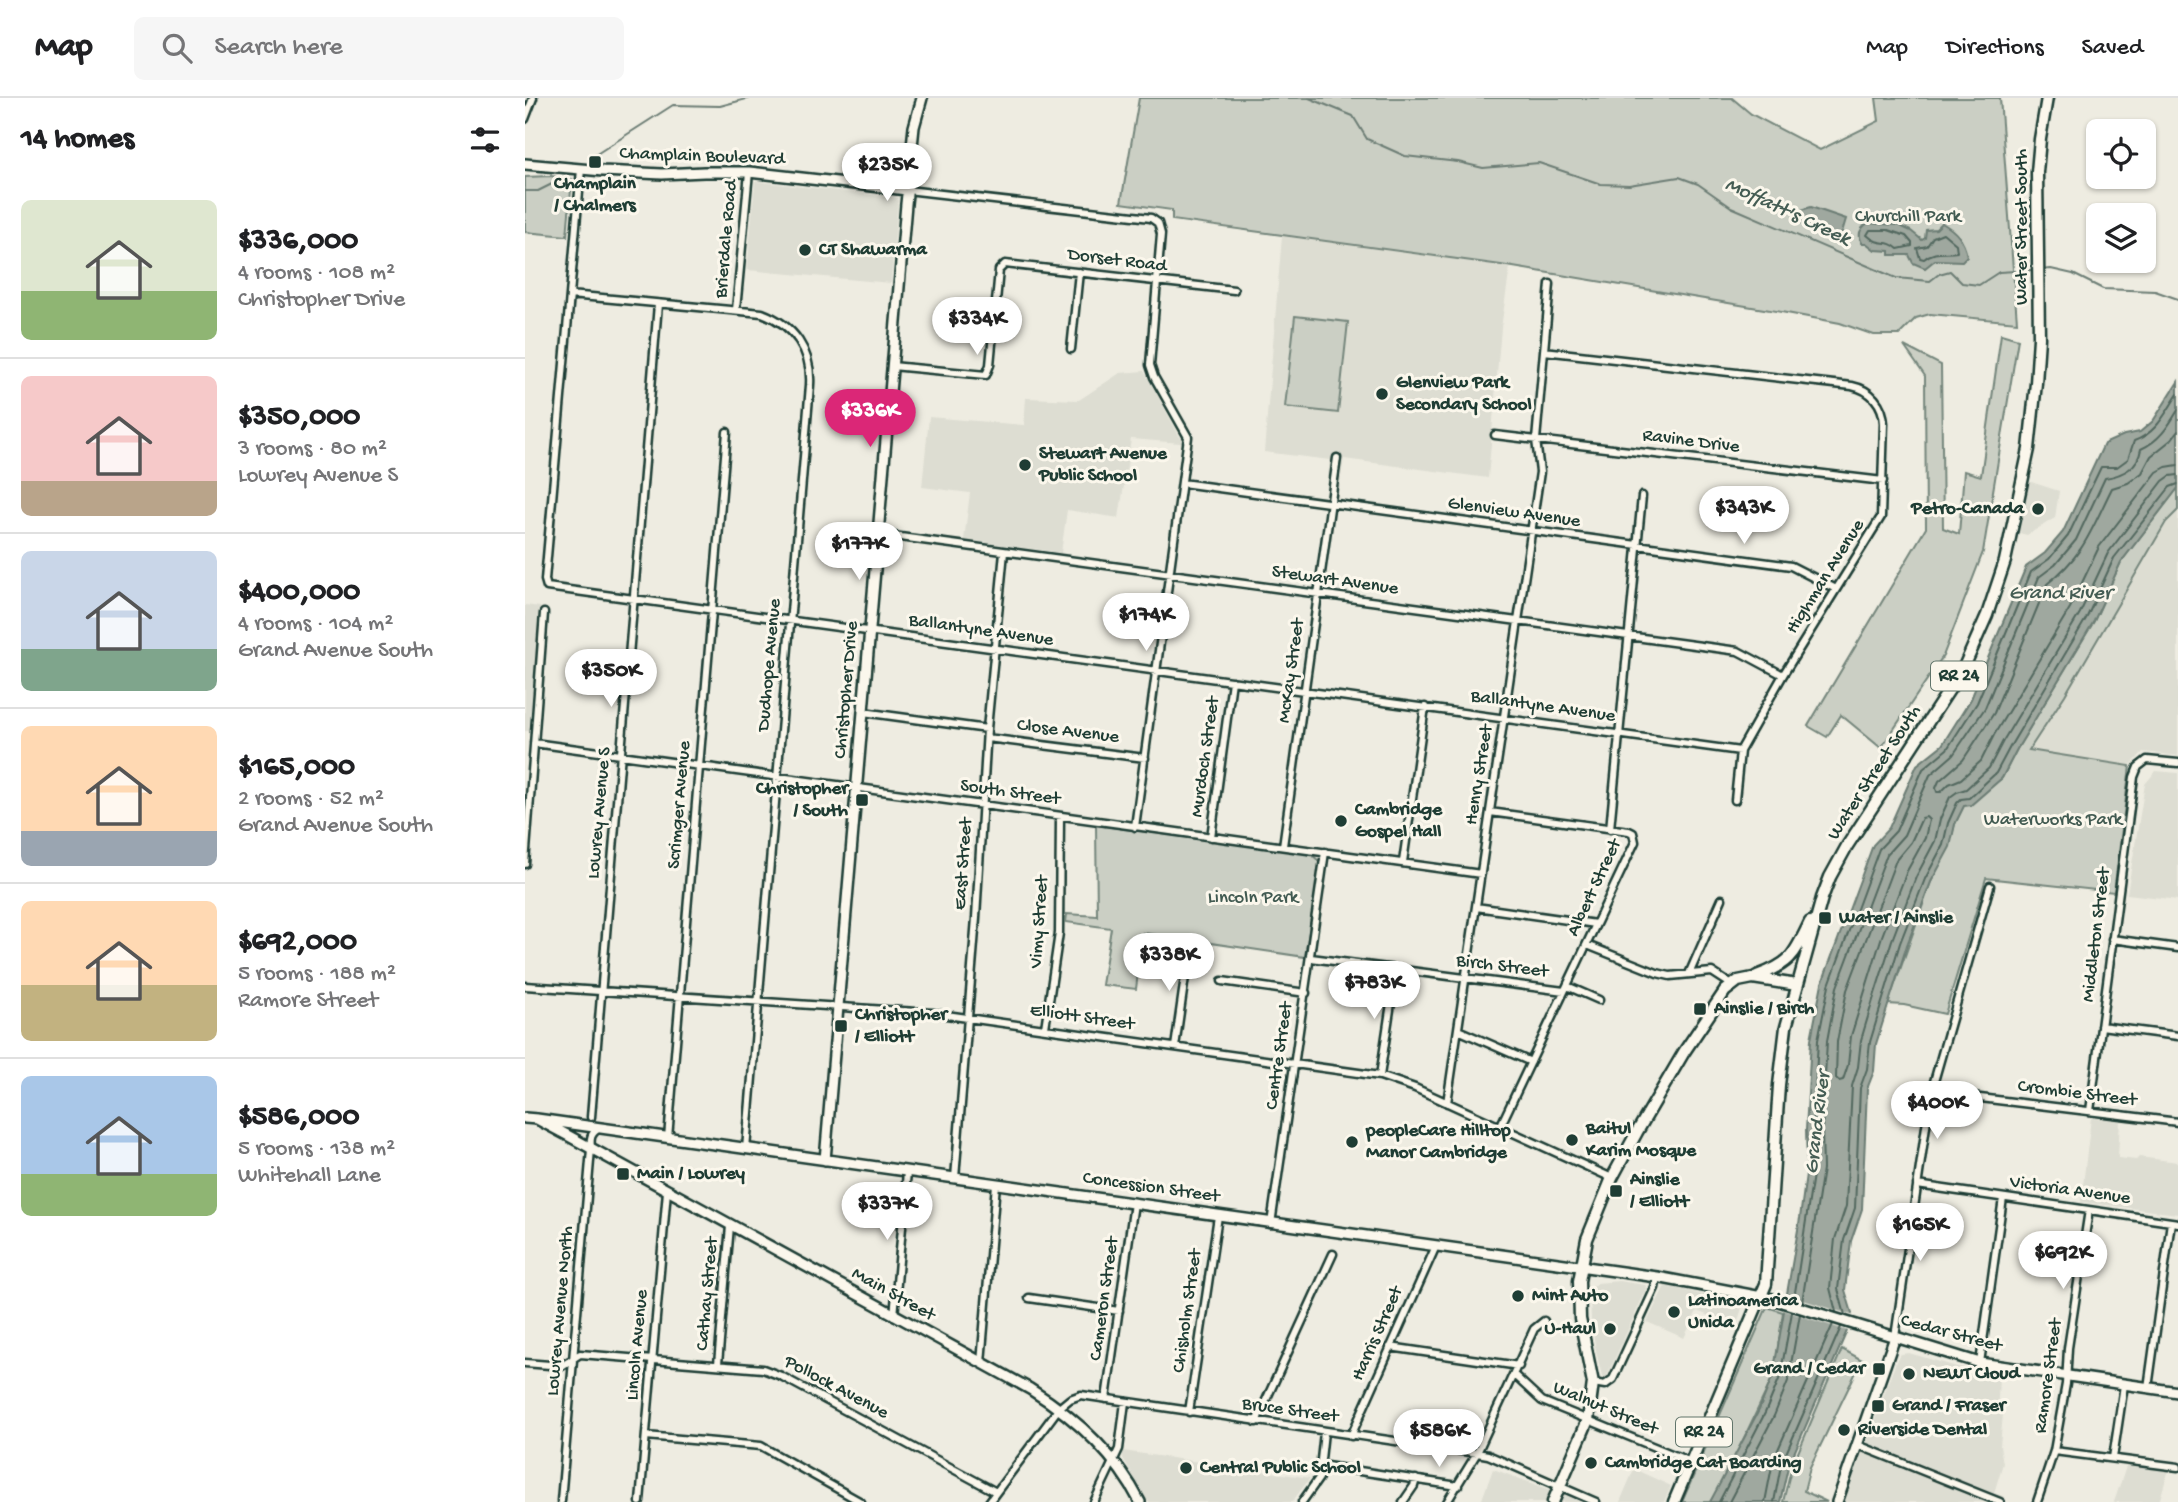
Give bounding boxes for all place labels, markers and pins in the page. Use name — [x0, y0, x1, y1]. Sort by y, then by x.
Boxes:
pin: $235K — [838, 144, 936, 203]
marker: Champlain / Chalmers — [587, 154, 603, 170]
place label: Champlain / Chalmers — [553, 173, 637, 218]
place label: CT Shawarma — [818, 239, 928, 262]
marker: CT Shawarma — [797, 242, 813, 258]
pin: $334K — [928, 298, 1026, 357]
place label: Glenview Park Secondary School — [1396, 372, 1532, 417]
marker: Glenview Park Secondary School — [1374, 386, 1390, 402]
pin: $336K — [821, 390, 919, 449]
place label: Stewart Avenue Public School — [1038, 443, 1168, 488]
marker: Stewart Avenue Public School — [1017, 457, 1033, 473]
pin: $343K — [1695, 486, 1793, 546]
place label: Petro-Canada — [1910, 498, 2025, 521]
marker: Petro-Canada — [2030, 501, 2046, 517]
pin: $177K — [810, 522, 908, 582]
pin: $174K — [1097, 594, 1195, 653]
pin: $350K — [562, 650, 660, 709]
place label: Christopher / South — [755, 778, 850, 823]
marker: Christopher / South — [854, 792, 870, 808]
place label: Cambridge Gospel Hall — [1354, 799, 1443, 844]
marker: Cambridge Gospel Hall — [1333, 813, 1349, 829]
place label: Water / Ainslie — [1838, 907, 1954, 930]
marker: Water / Ainslie — [1817, 910, 1833, 926]
pin: $338K — [1120, 934, 1218, 993]
pin: $783K — [1325, 962, 1423, 1021]
place label: Ainslie / Birch — [1713, 998, 1815, 1021]
marker: Ainslie / Birch — [1692, 1001, 1708, 1017]
place label: Christopher / Elliott — [854, 1004, 949, 1049]
marker: Christopher / Elliott — [833, 1018, 849, 1034]
pin: $400K — [1888, 1082, 1986, 1141]
place label: Baitul Karim Mosque — [1585, 1118, 1697, 1163]
place label: peopleCare Hilltop Manor Cambridge — [1365, 1120, 1511, 1165]
marker: Baitul Karim Mosque — [1564, 1132, 1580, 1148]
marker: peopleCare Hilltop Manor Cambridge — [1344, 1134, 1360, 1150]
place label: Main / Lowrey — [637, 1163, 746, 1186]
marker: Main / Lowrey — [615, 1166, 631, 1182]
place label: Ainslie / Elliott — [1629, 1169, 1691, 1214]
pin: $337K — [838, 1182, 936, 1242]
marker: Ainslie / Elliott — [1608, 1183, 1624, 1199]
pin: $165K — [1871, 1204, 1969, 1263]
pin: $692K — [2014, 1232, 2112, 1291]
place label: Mint Auto — [1532, 1285, 1608, 1308]
marker: Mint Auto — [1510, 1288, 1526, 1304]
place label: Latinoamerica Unida — [1688, 1290, 1799, 1335]
marker: Latinoamerica Unida — [1666, 1304, 1682, 1320]
place label: U-Haul — [1545, 1318, 1596, 1341]
marker: U-Haul — [1602, 1321, 1618, 1337]
place label: Grand / Cedar — [1754, 1358, 1867, 1381]
marker: Grand / Cedar — [1871, 1361, 1887, 1377]
place label: NEWT Cloud — [1923, 1363, 2021, 1386]
marker: NEWT Cloud — [1901, 1366, 1917, 1382]
place label: Grand / Fraser — [1892, 1395, 2008, 1418]
marker: Grand / Fraser — [1870, 1398, 1886, 1414]
pin: $586K — [1390, 1410, 1488, 1469]
place label: Riverside Dental — [1857, 1419, 1987, 1442]
marker: Riverside Dental — [1836, 1422, 1852, 1438]
place label: Cambridge Cat Boarding — [1604, 1452, 1802, 1475]
marker: Cambridge Cat Boarding — [1583, 1455, 1599, 1471]
place label: Central Public School — [1199, 1457, 1361, 1480]
marker: Central Public School — [1178, 1460, 1194, 1476]

